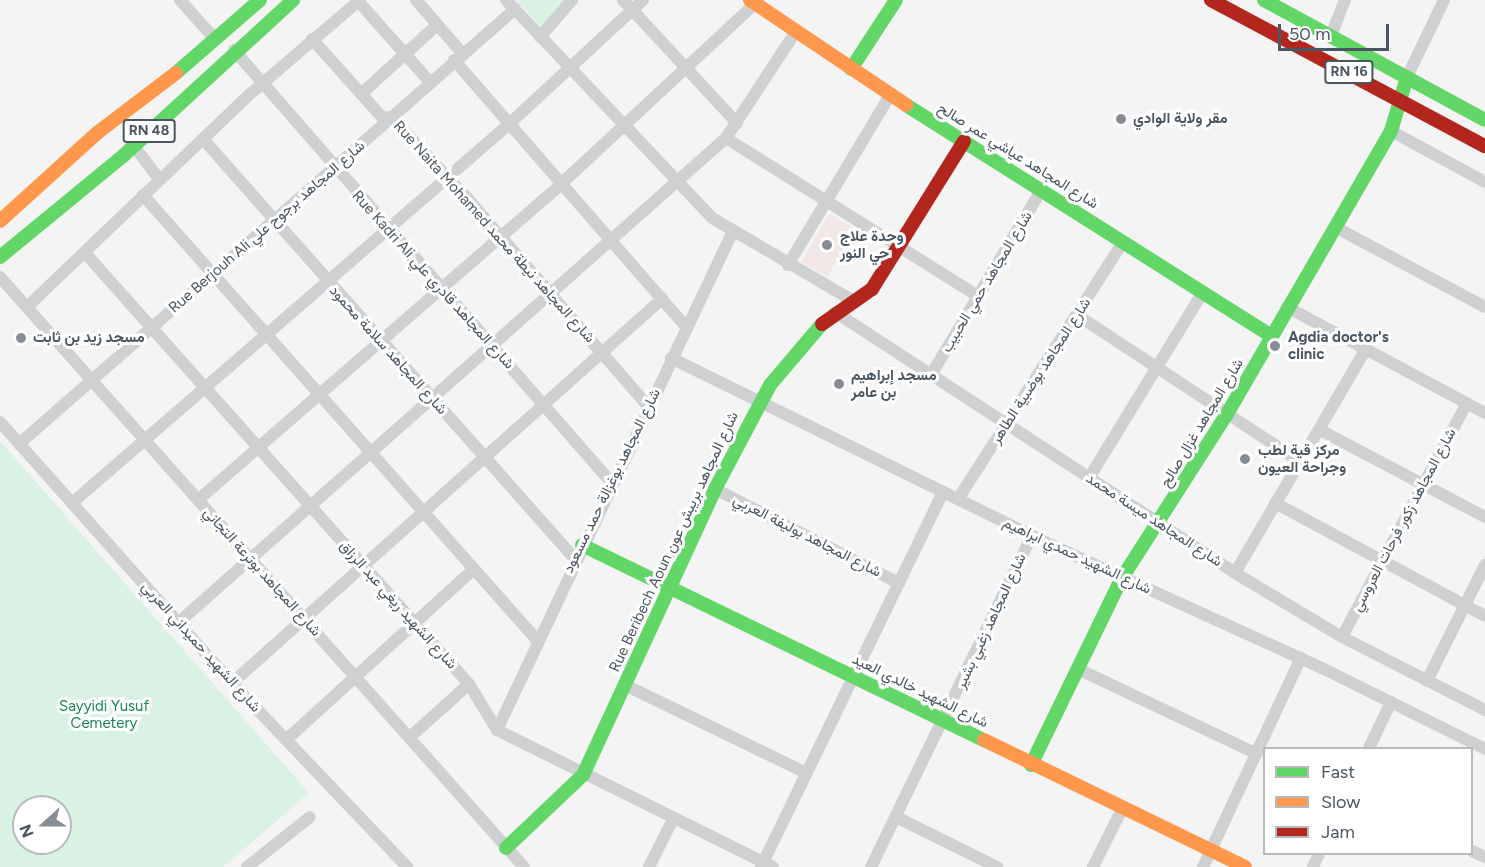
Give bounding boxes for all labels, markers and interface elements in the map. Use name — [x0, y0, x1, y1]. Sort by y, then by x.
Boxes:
scale bar — [1281, 12, 1392, 50]
text: 50 m — [1289, 23, 1331, 45]
road number: RN 16 — [1324, 61, 1374, 83]
street label: شارع المجاهد عياشي عمر صالح — [934, 99, 1102, 213]
place label: مقر ولاية الوادي — [1133, 110, 1228, 128]
marker: مقر ولاية الوادي — [1114, 112, 1128, 126]
street label: Rue Naita Mohamed,شارع المجاهد نيطة محمد — [389, 117, 599, 347]
road number: RN 48 — [122, 120, 176, 142]
street label: Rue Berjouh Ali,شارع المجاهد برجوح علي — [165, 137, 369, 317]
street label: Rue Kadri Ali,شارع المجاهد قادري علي — [348, 187, 518, 373]
street label: شارع المجاهد حمي الحبيب — [938, 208, 1036, 356]
place label: وحدة علاج حي النور — [840, 227, 904, 262]
marker: وحدة علاج حي النور — [818, 236, 836, 254]
street label: شارع المجاهد سلامة محمود — [325, 282, 451, 418]
street label: شارع المجاهد بوضبية الطاهر — [987, 295, 1095, 447]
place label: Agdia doctor's clinic — [1288, 328, 1389, 363]
place label: مسجد زيد بن ثابت — [33, 329, 145, 347]
marker: مسجد زيد بن ثابت — [14, 331, 28, 345]
marker: Agdia doctor's clinic — [1266, 337, 1284, 355]
street label: شارع المجاهد غزال صالح — [1156, 355, 1248, 491]
place label: مسجد إبراهيم بن عامر — [851, 366, 937, 401]
marker: مسجد إبراهيم بن عامر — [832, 377, 846, 391]
street label: شارع المجاهد بوغزالة حمد مسعود — [559, 386, 665, 576]
street label: Rue Beribech Aoun,شارع المجاهد بريبش عون — [606, 409, 742, 675]
street label: شارع المجاهد زكور فرحات العروسي — [1348, 425, 1460, 615]
place label: مركز قية لطب وجراحة العيون — [1258, 441, 1346, 476]
marker: مركز قية لطب وجراحة العيون — [1236, 450, 1254, 468]
street label: شارع المجاهد ميسة محمد — [1082, 469, 1226, 571]
street label: شارع المجاهد بوليفة العربي — [730, 491, 884, 581]
street label: شارع المجاهد بوترعة التجاني — [199, 504, 325, 640]
street label: شارع الشهيد حمدي ابراهيم — [1000, 514, 1154, 598]
street label: شارع الشهيد ريغي عبد الرزاق — [336, 537, 460, 673]
street label: شارع المجاهد زغبي بشير — [952, 551, 1030, 691]
street label: شارع الشهيد حميداني العربي — [138, 578, 264, 716]
street label: شارع الشهيد خالدي العيد — [849, 650, 991, 732]
park label: Sayyidi Yusuf Cemetery — [59, 697, 149, 732]
legend — [1263, 747, 1473, 855]
text: Fast — [1321, 761, 1355, 783]
text: Slow — [1321, 791, 1360, 813]
north arrow — [12, 795, 72, 855]
text: Jam — [1321, 821, 1355, 843]
text: N — [16, 822, 38, 840]

